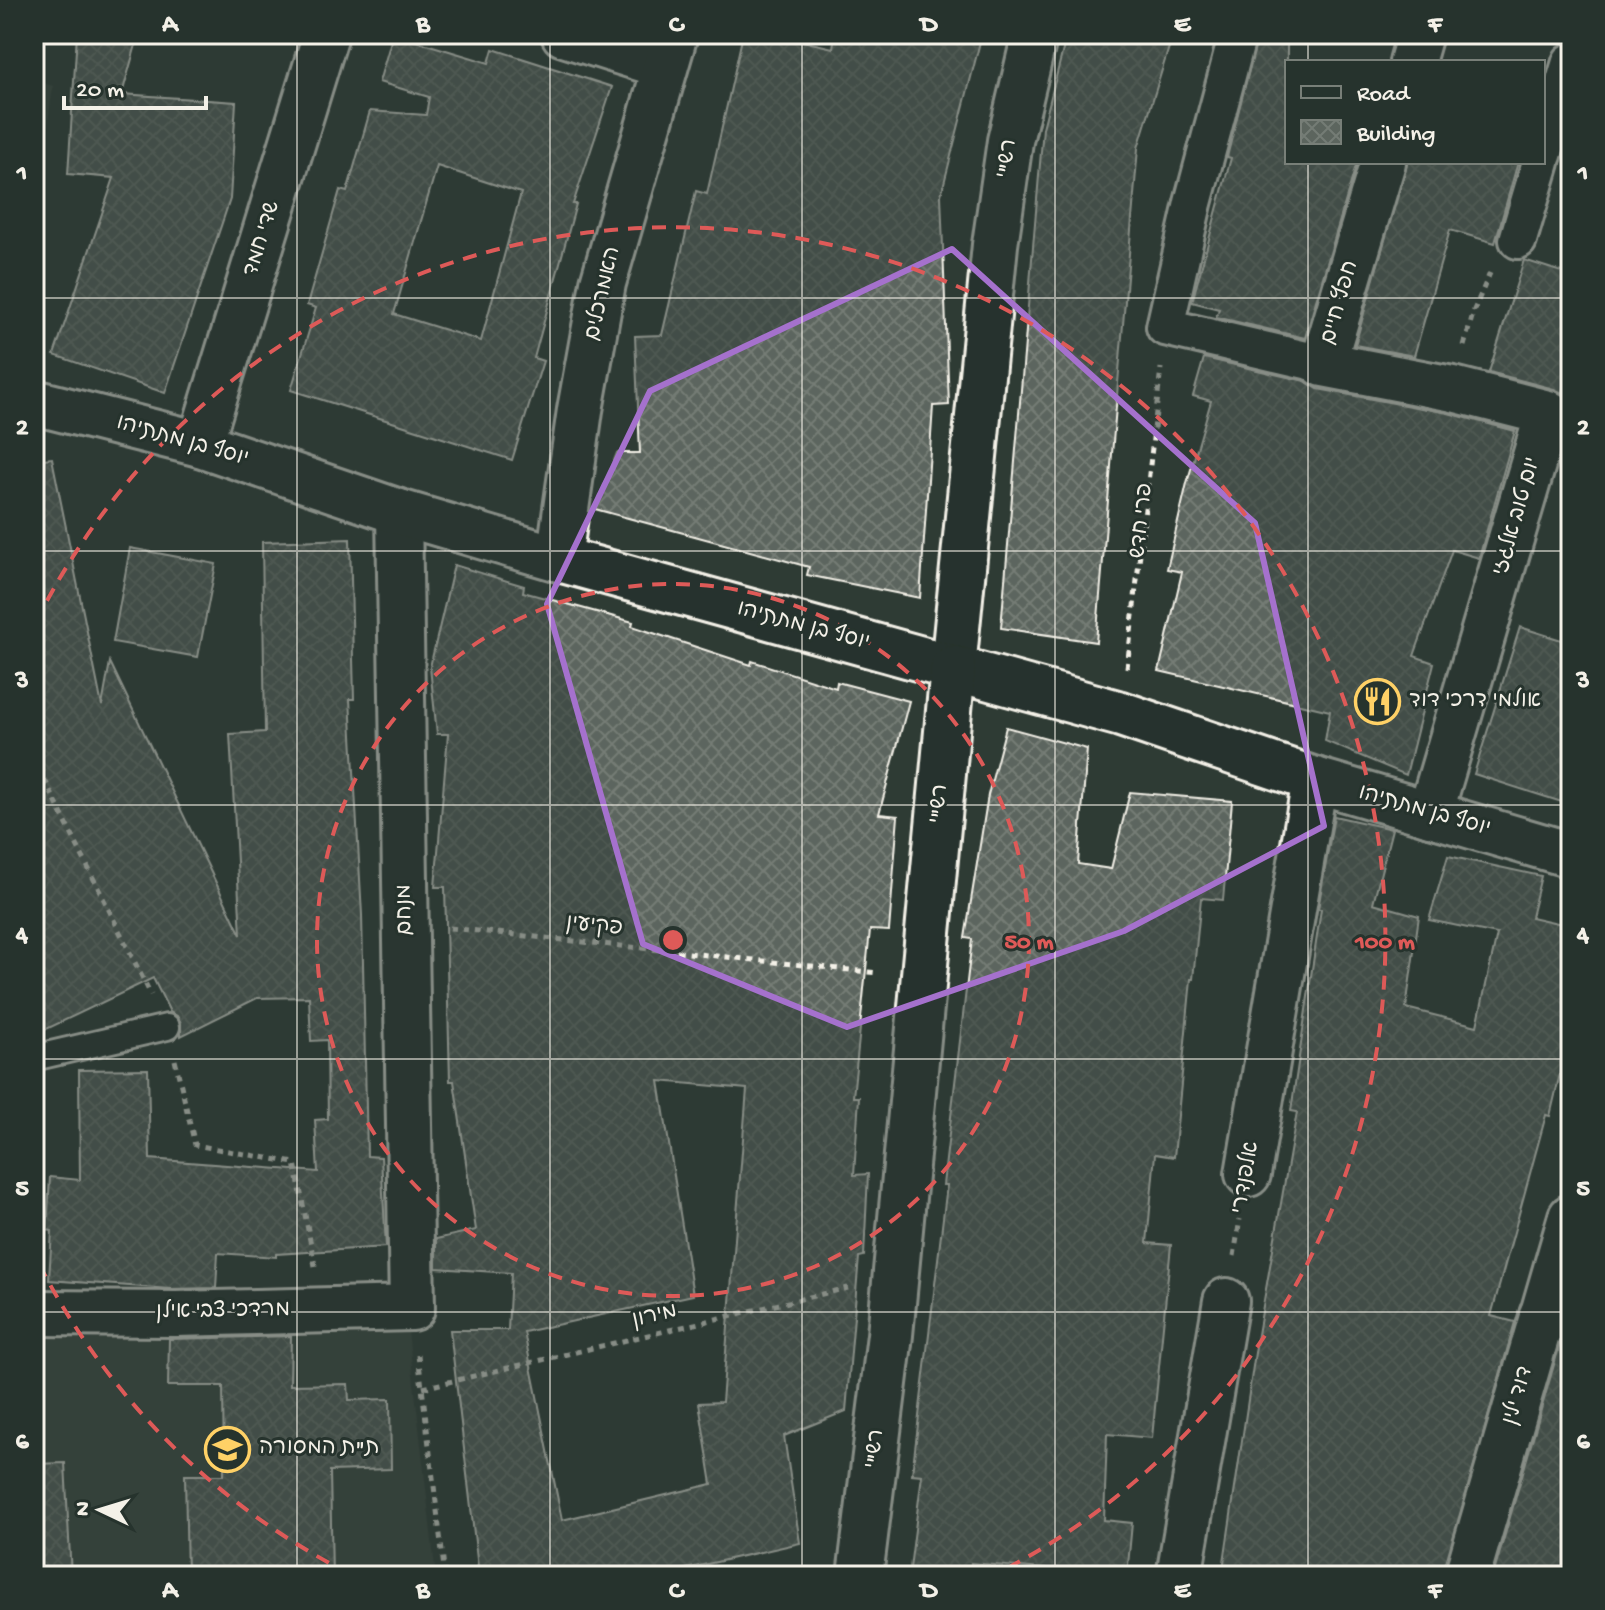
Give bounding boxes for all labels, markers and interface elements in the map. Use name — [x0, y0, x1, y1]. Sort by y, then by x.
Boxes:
text: A — [161, 11, 179, 42]
text: B — [415, 11, 431, 42]
text: C — [669, 11, 686, 42]
text: D — [919, 11, 939, 42]
text: E — [1174, 11, 1192, 42]
text: F — [1427, 11, 1443, 42]
scale bar — [64, 60, 206, 110]
legend — [1285, 60, 1545, 164]
text: 20 m — [76, 77, 124, 106]
text: Road — [1357, 81, 1411, 110]
text: Building — [1356, 121, 1435, 150]
street label: רש"י — [992, 138, 1024, 180]
text: 1 — [16, 160, 27, 191]
text: 1 — [1577, 160, 1588, 191]
street label: שדי חמד — [239, 198, 287, 280]
street label: האמרכלים — [579, 244, 627, 344]
street label: חפץ חיים — [1315, 257, 1365, 348]
street label: יוסף בן מתתיהו — [113, 410, 251, 473]
text: 2 — [16, 414, 29, 445]
text: 2 — [1577, 414, 1590, 445]
street label: יום טוב אלגזי — [1487, 454, 1547, 579]
street label: פרי חדש — [1126, 482, 1160, 560]
street label: יוסף בן מתתיהו — [734, 596, 872, 657]
text: 3 — [14, 667, 29, 698]
text: 3 — [1575, 667, 1590, 698]
restaurant icon: אולמי דרכי דוד — [1354, 678, 1402, 726]
place label: אולמי דרכי דוד — [1409, 687, 1541, 715]
street label: יוסף בן מתתיהו — [1355, 780, 1493, 843]
street label: רש"י — [925, 783, 955, 825]
street label: מנחם — [393, 884, 419, 936]
street label: פקיעין — [564, 911, 624, 943]
text: 4 — [15, 921, 29, 952]
text: 4 — [1576, 921, 1590, 952]
centre of rings — [659, 926, 687, 954]
text: 50 m — [1005, 929, 1053, 958]
text: 100 m — [1354, 929, 1415, 958]
street label: אלפנדרי — [1226, 1139, 1266, 1216]
text: 5 — [15, 1175, 29, 1206]
text: 5 — [1576, 1175, 1590, 1206]
street label: מרדכי צבי אילן — [156, 1297, 290, 1326]
street label: מירון — [630, 1299, 680, 1335]
street label: דוד ילין — [1496, 1363, 1540, 1428]
school or university icon: ת"ת המסורה — [204, 1425, 252, 1473]
text: 6 — [15, 1428, 29, 1459]
street label: רש"י — [861, 1428, 891, 1470]
text: 6 — [1576, 1428, 1590, 1459]
place label: ת"ת המסורה — [259, 1436, 380, 1462]
north arrow — [60, 1470, 140, 1550]
text: N — [71, 1501, 98, 1517]
text: A — [161, 1577, 179, 1608]
text: B — [415, 1577, 431, 1608]
text: C — [669, 1577, 686, 1608]
text: D — [919, 1577, 939, 1608]
text: E — [1174, 1577, 1192, 1608]
text: F — [1427, 1577, 1443, 1608]

